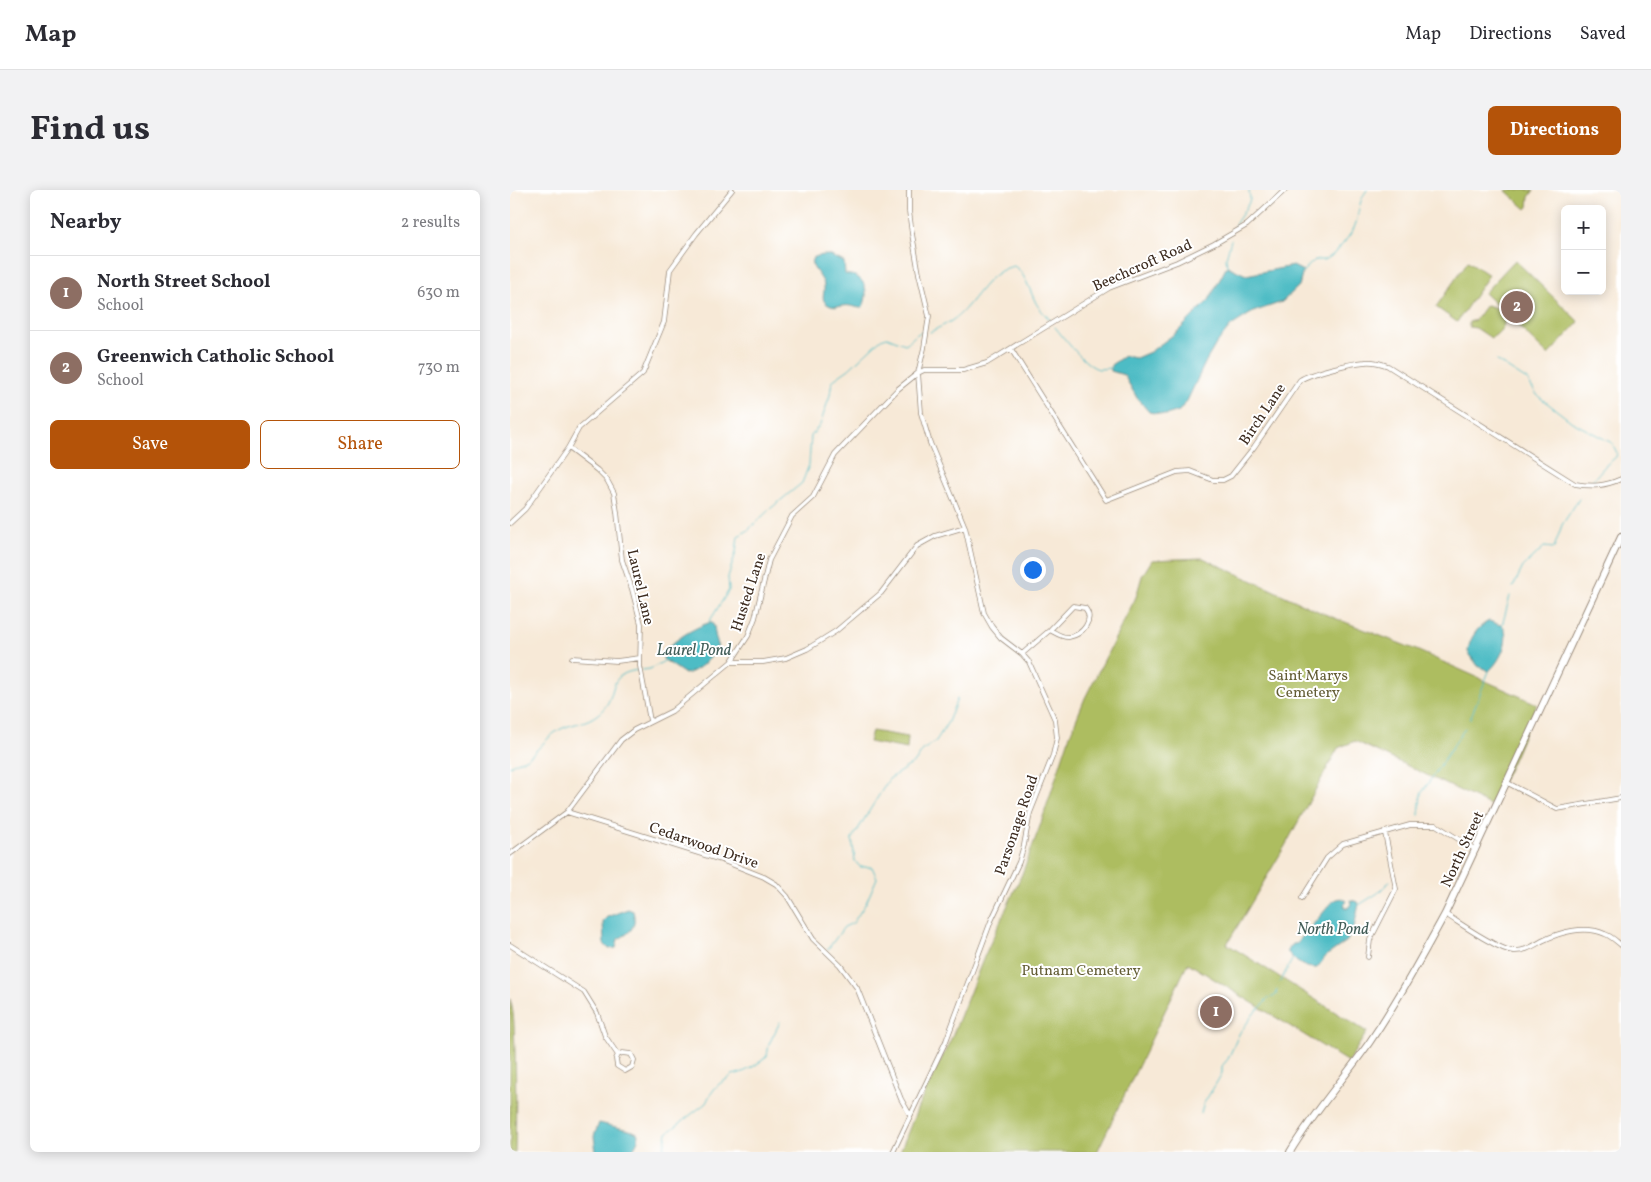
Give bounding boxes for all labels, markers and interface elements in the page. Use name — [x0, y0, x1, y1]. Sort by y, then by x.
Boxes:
text: Map — [25, 18, 76, 52]
text: Map — [1405, 22, 1441, 47]
text: Directions — [1469, 22, 1552, 47]
text: Saved — [1580, 22, 1626, 47]
text: Find us — [30, 106, 150, 154]
button: Directions — [1488, 106, 1621, 155]
map controls — [1561, 205, 1606, 295]
button: + — [1561, 205, 1606, 250]
text: Nearby — [50, 208, 121, 237]
text: 2 results — [401, 212, 460, 234]
street label: Beechcroft Road — [1089, 235, 1196, 298]
button: − — [1561, 250, 1606, 295]
text: North Street School — [97, 269, 270, 295]
text: 1 — [63, 282, 69, 304]
text: 630 m — [417, 282, 460, 304]
pin: 2 — [1501, 288, 1533, 326]
text: School — [97, 295, 144, 317]
text: Greenwich Catholic School — [97, 344, 334, 370]
text: 2 — [62, 357, 70, 379]
text: 730 m — [418, 357, 460, 379]
text: School — [97, 370, 144, 392]
street label: Birch Lane — [1235, 380, 1292, 450]
button: Save — [50, 420, 250, 469]
button: Share — [260, 420, 460, 469]
street label: Laurel Lane — [621, 547, 658, 627]
street label: Husted Lane — [727, 550, 772, 635]
your location — [1020, 557, 1046, 583]
water label: Laurel Pond — [657, 640, 732, 662]
park label: Saint Marys Cemetery — [1268, 666, 1348, 704]
street label: Parsonage Road — [990, 772, 1044, 879]
street label: North Street — [1437, 808, 1490, 891]
street label: Cedarwood Drive — [646, 818, 761, 875]
water label: North Pond — [1297, 919, 1369, 941]
park label: Putnam Cemetery — [1021, 961, 1141, 982]
pin: 1 — [1200, 993, 1232, 1031]

